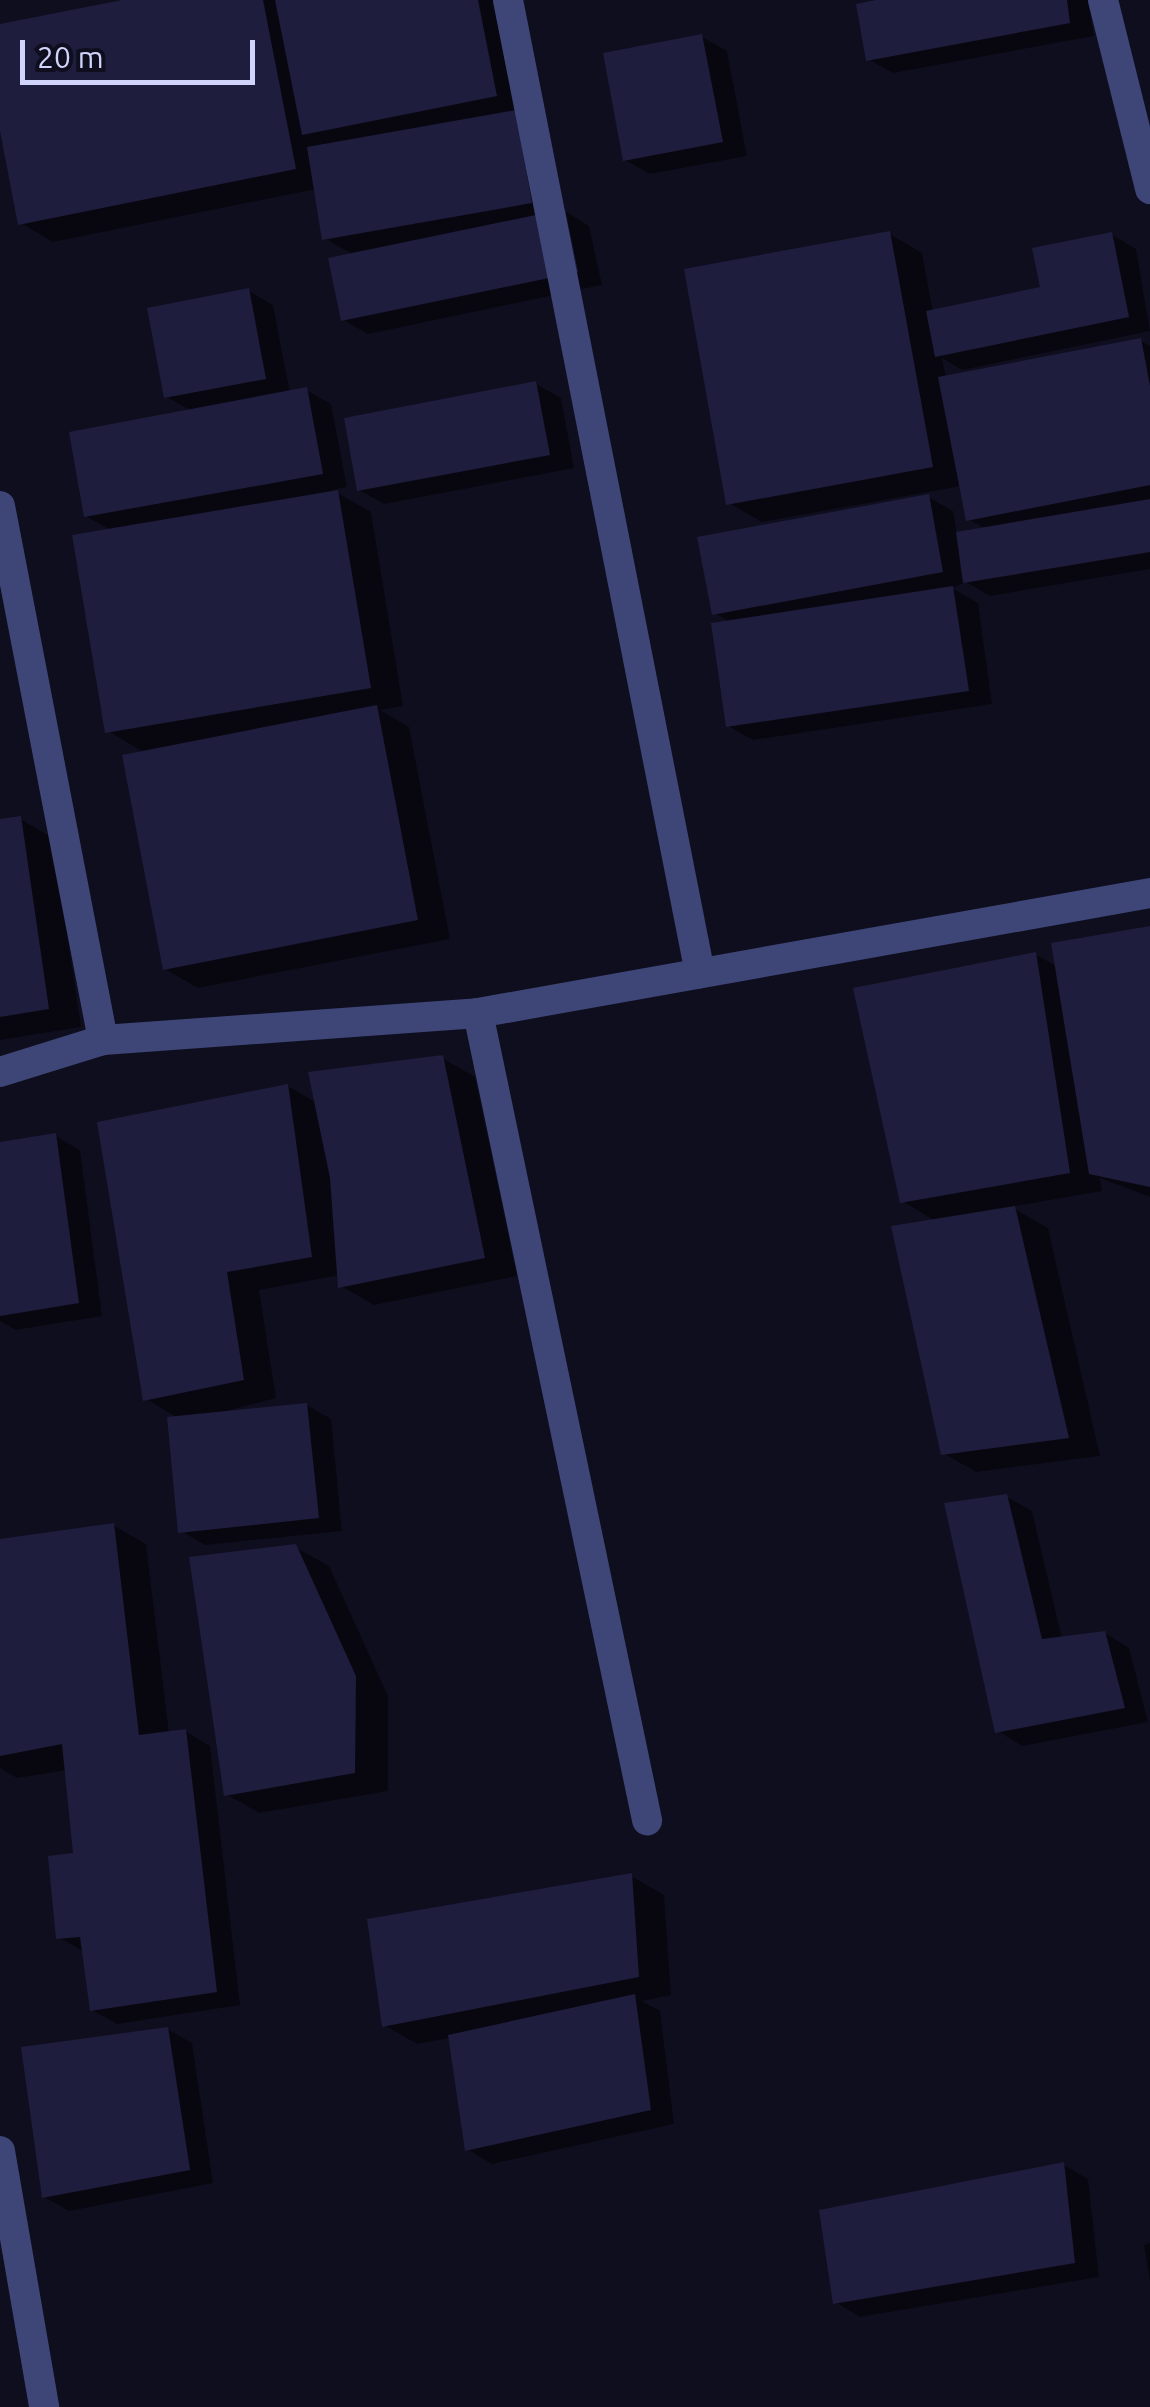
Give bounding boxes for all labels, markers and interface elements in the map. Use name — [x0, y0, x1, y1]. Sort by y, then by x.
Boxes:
scale bar — [25, 20, 260, 82]
text: 20 m — [37, 40, 104, 74]

